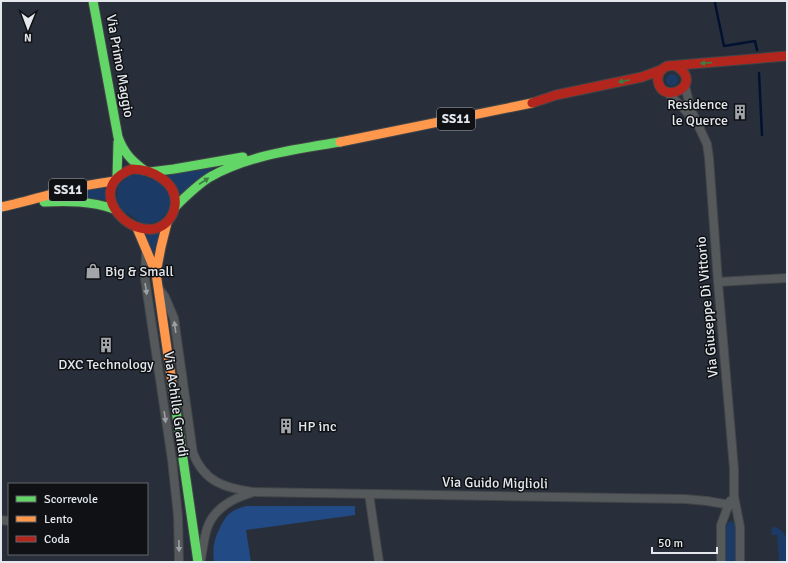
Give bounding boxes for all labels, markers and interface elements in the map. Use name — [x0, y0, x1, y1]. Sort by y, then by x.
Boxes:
north arrow — [8, 8, 48, 48]
street label: Via Primo Maggio — [103, 13, 137, 119]
text: N — [24, 31, 32, 44]
one-way arrow — [700, 59, 712, 66]
one-way arrow — [618, 79, 630, 85]
place label: Residence le Querce — [667, 96, 728, 129]
building icon: Residence le Querce — [731, 103, 749, 121]
road number: SS11 — [437, 108, 475, 130]
one-way arrow — [199, 177, 209, 185]
road number: SS11 — [49, 179, 87, 201]
street label: Via Giuseppe Di Vittorio — [692, 236, 722, 378]
shop icon: Big & Small — [84, 262, 102, 280]
place label: Big & Small — [105, 263, 174, 280]
one-way arrow — [143, 283, 149, 295]
one-way arrow — [172, 321, 178, 333]
building icon: DXC Technology — [97, 336, 115, 354]
street label: Via Achille Grandi — [160, 350, 192, 458]
place label: DXC Technology — [58, 356, 154, 373]
one-way arrow — [162, 411, 168, 423]
building icon: HP inc — [277, 417, 295, 435]
place label: HP inc — [298, 418, 337, 435]
street label: Via Guido Miglioli — [442, 474, 548, 492]
legend — [8, 483, 148, 555]
text: Scorrevole — [44, 492, 98, 507]
text: Lento — [44, 512, 73, 527]
scale bar — [652, 529, 717, 555]
text: Coda — [44, 532, 70, 547]
text: 50 m — [658, 536, 683, 551]
one-way arrow — [176, 540, 182, 553]

